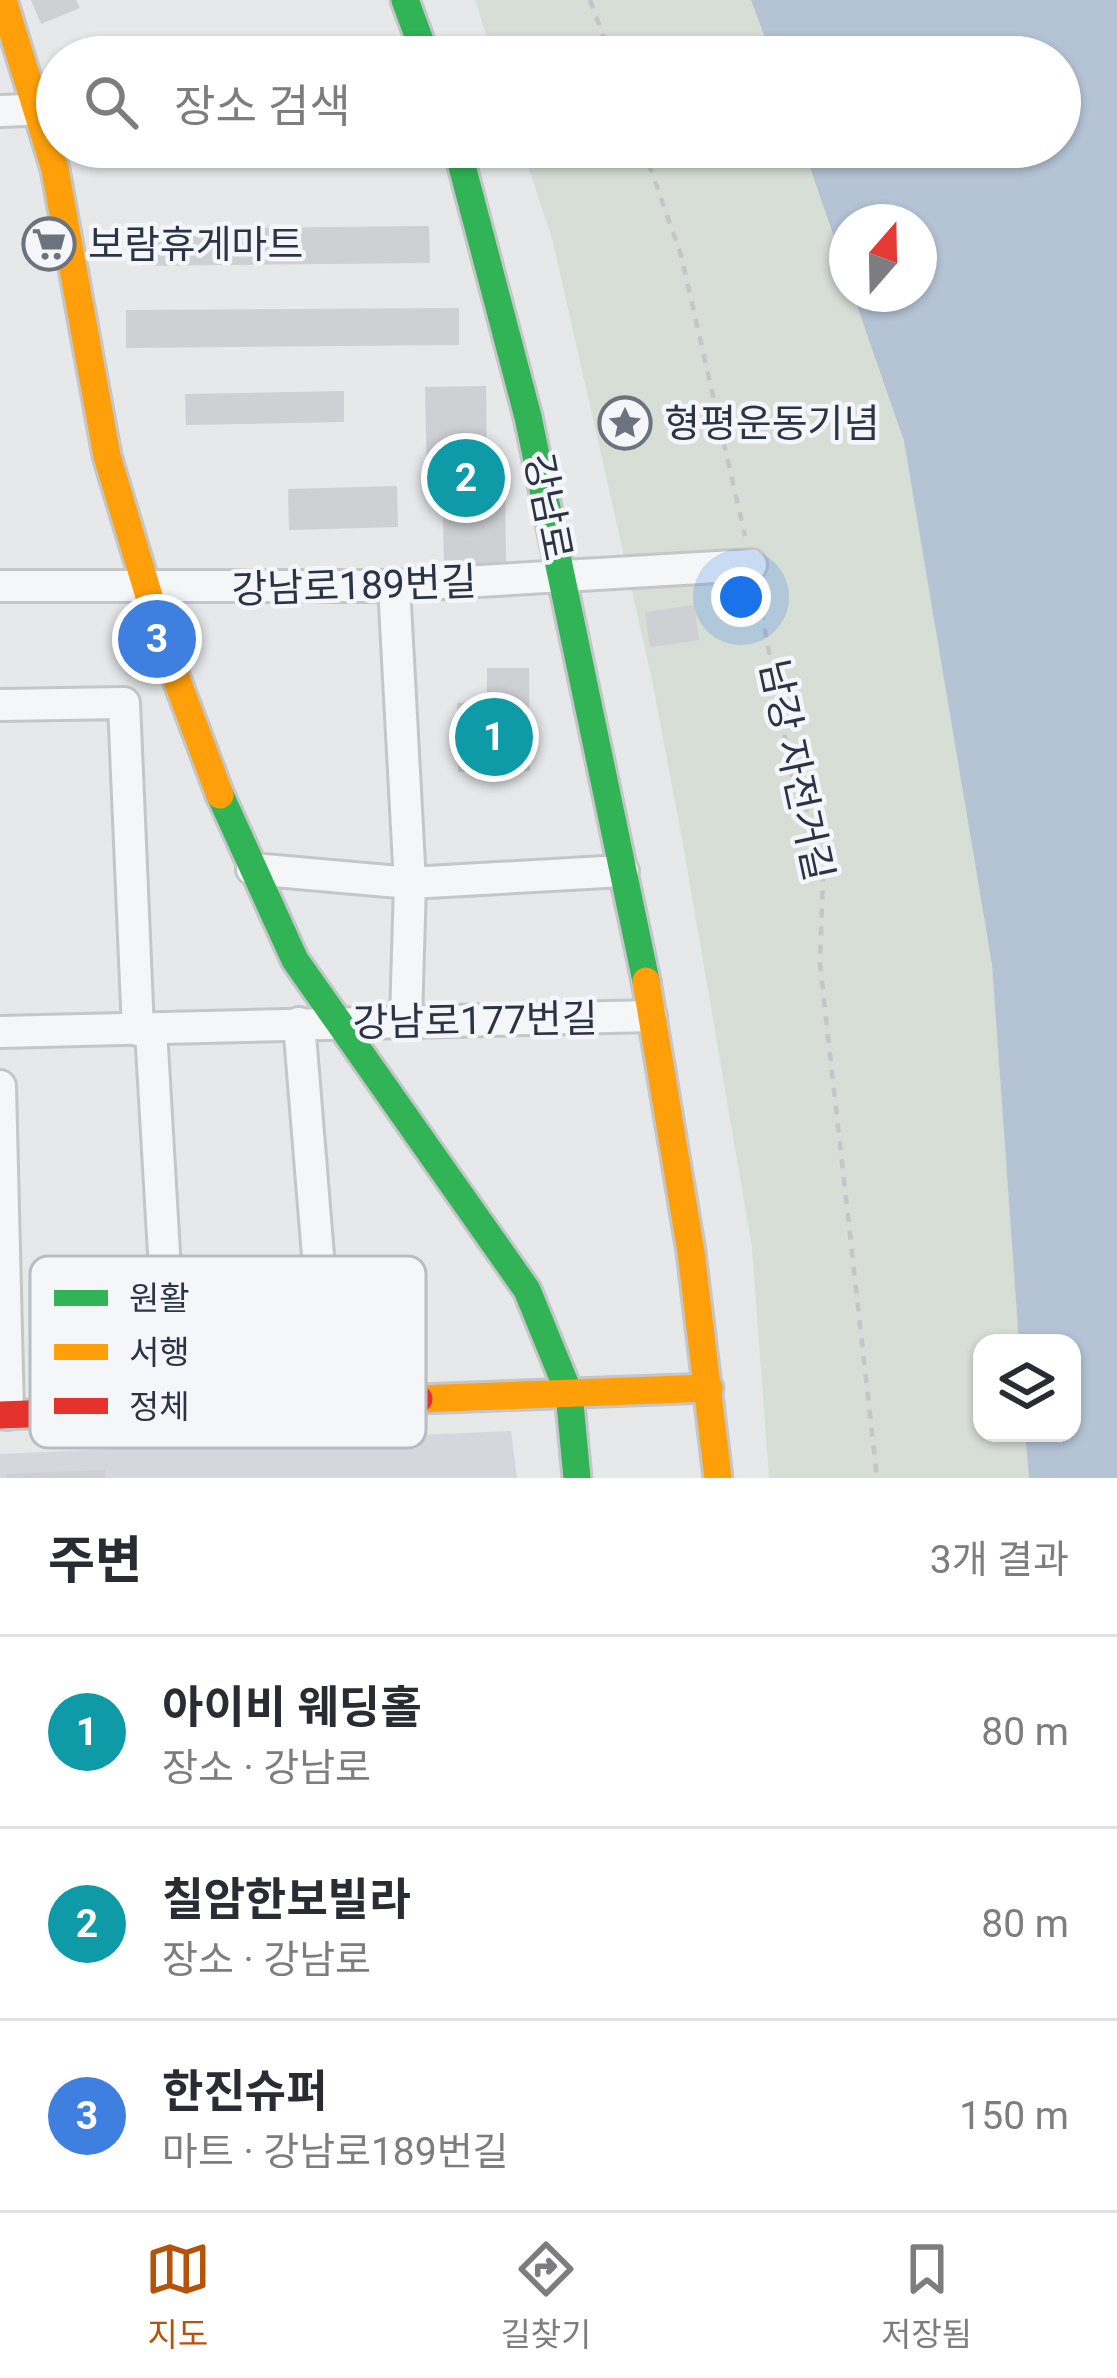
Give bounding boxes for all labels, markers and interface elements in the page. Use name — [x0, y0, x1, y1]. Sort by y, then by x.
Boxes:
search box — [36, 36, 1081, 168]
icon: search — [78, 69, 144, 135]
text: 장소 검색 — [174, 80, 351, 133]
north arrow — [829, 204, 937, 312]
supermarket icon: 보람휴게마트 — [21, 216, 77, 272]
place label: 보람휴게마트 — [88, 222, 303, 268]
place icon: 형평운동기념 — [597, 395, 653, 451]
place label: 형평운동기념 — [664, 401, 879, 447]
pin: 2 — [427, 433, 505, 523]
street label: 강남로 — [515, 450, 581, 564]
street label: 강남로189번길 — [231, 559, 477, 613]
your location — [711, 567, 771, 627]
pin: 3 — [118, 594, 196, 684]
street label: 남강 자전거길 — [750, 655, 842, 885]
pin: 1 — [455, 692, 533, 782]
street label: 강남로177번길 — [352, 996, 598, 1046]
legend — [30, 1256, 426, 1448]
text: 원활 — [129, 1279, 190, 1318]
text: 서행 — [129, 1333, 190, 1372]
map controls — [973, 1334, 1081, 1442]
button: layers — [973, 1334, 1081, 1442]
text: 정체 — [129, 1387, 190, 1426]
text: 주변 — [48, 1531, 142, 1590]
text: 3개 결과 — [930, 1537, 1069, 1583]
text: 아이비 웨딩홀 — [162, 1681, 422, 1734]
text: 1 — [76, 1709, 98, 1755]
text: 80 m — [981, 1709, 1069, 1755]
text: 장소 · 강남로 — [162, 1745, 371, 1791]
text: 칠암한보빌라 — [162, 1873, 410, 1926]
text: 2 — [76, 1901, 98, 1947]
text: 80 m — [981, 1901, 1069, 1947]
text: 장소 · 강남로 — [162, 1937, 371, 1983]
text: 한진슈퍼 — [162, 2065, 328, 2118]
text: 3 — [76, 2093, 98, 2139]
text: 150 m — [959, 2093, 1069, 2139]
text: 마트 · 강남로189번길 — [162, 2129, 508, 2175]
tab: 지도 — [145, 2236, 211, 2356]
tab: 길찾기 — [500, 2236, 591, 2356]
tab: 저장됨 — [881, 2236, 972, 2356]

